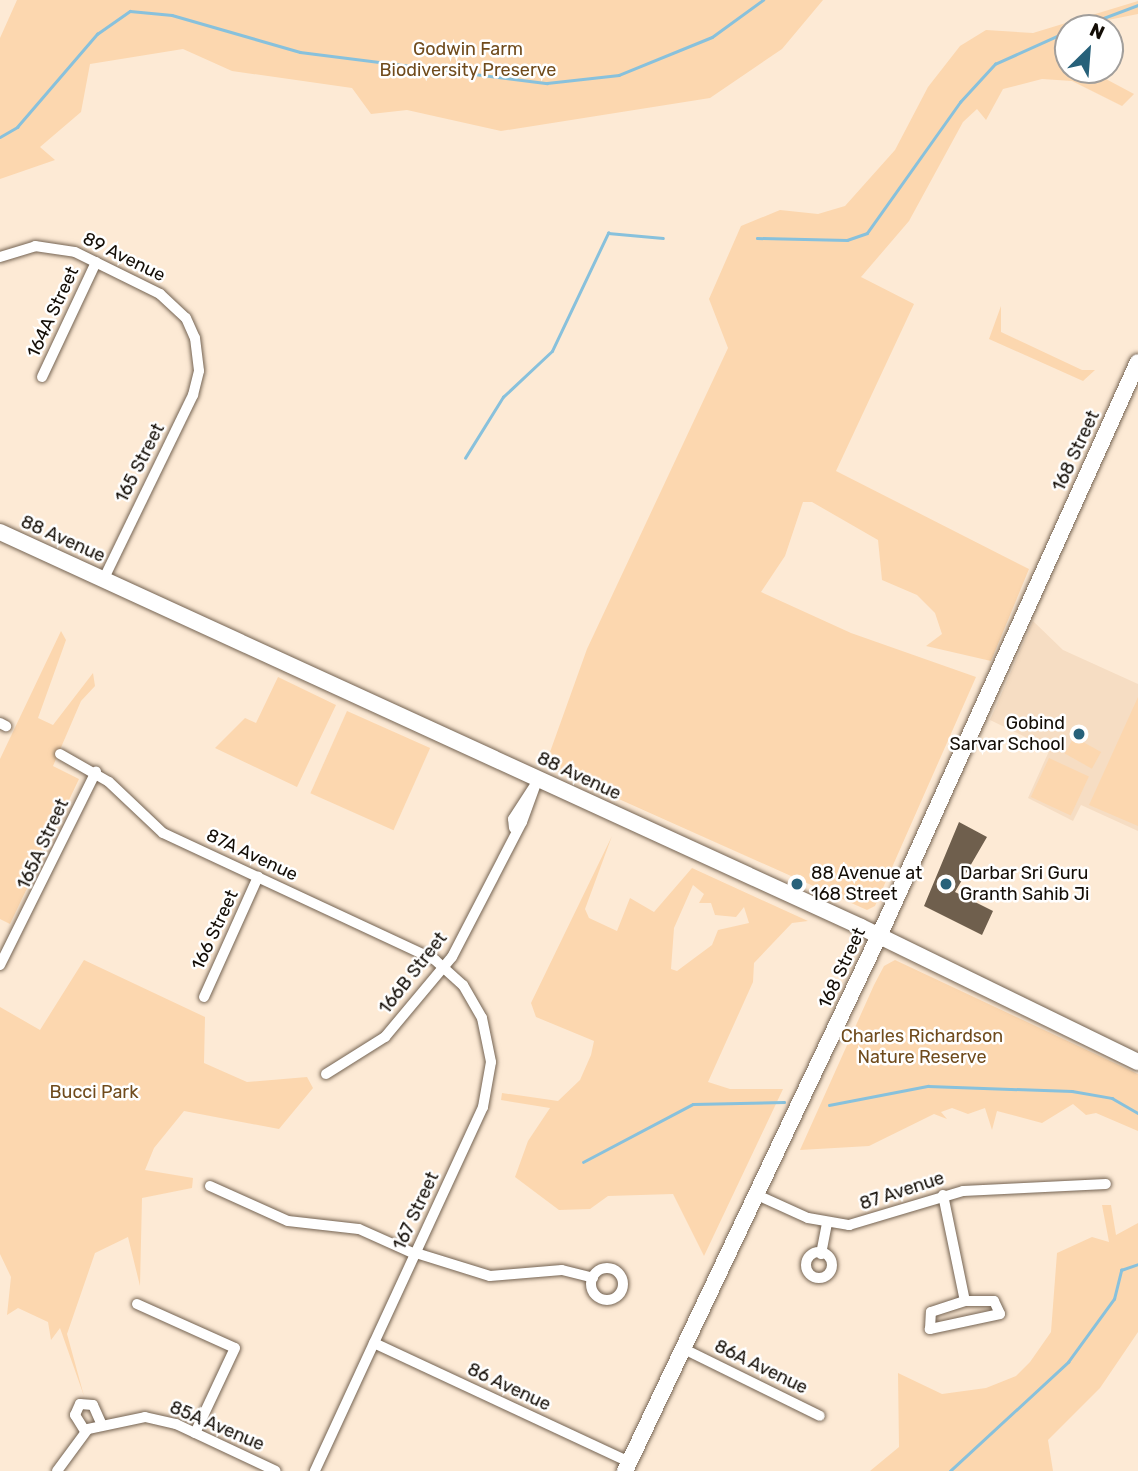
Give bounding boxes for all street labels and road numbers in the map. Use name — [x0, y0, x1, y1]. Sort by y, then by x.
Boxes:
street label: 89 Avenue — [79, 228, 169, 286]
street label: 164A Street — [22, 263, 84, 361]
street label: 168 Street — [1048, 407, 1104, 495]
street label: 165 Street — [111, 420, 169, 506]
street label: 88 Avenue — [17, 511, 109, 567]
street label: 88 Avenue — [533, 747, 625, 805]
street label: 165A Street — [13, 795, 73, 893]
street label: 87A Avenue — [202, 824, 302, 886]
street label: 166 Street — [187, 887, 243, 973]
street label: 168 Street — [814, 924, 870, 1012]
street label: 166B Street — [374, 928, 452, 1018]
street label: 87 Avenue — [857, 1167, 947, 1215]
street label: 167 Street — [389, 1169, 443, 1253]
street label: 86A Avenue — [711, 1335, 811, 1399]
street label: 86 Avenue — [464, 1358, 554, 1416]
street label: 85A Avenue — [166, 1396, 268, 1456]

